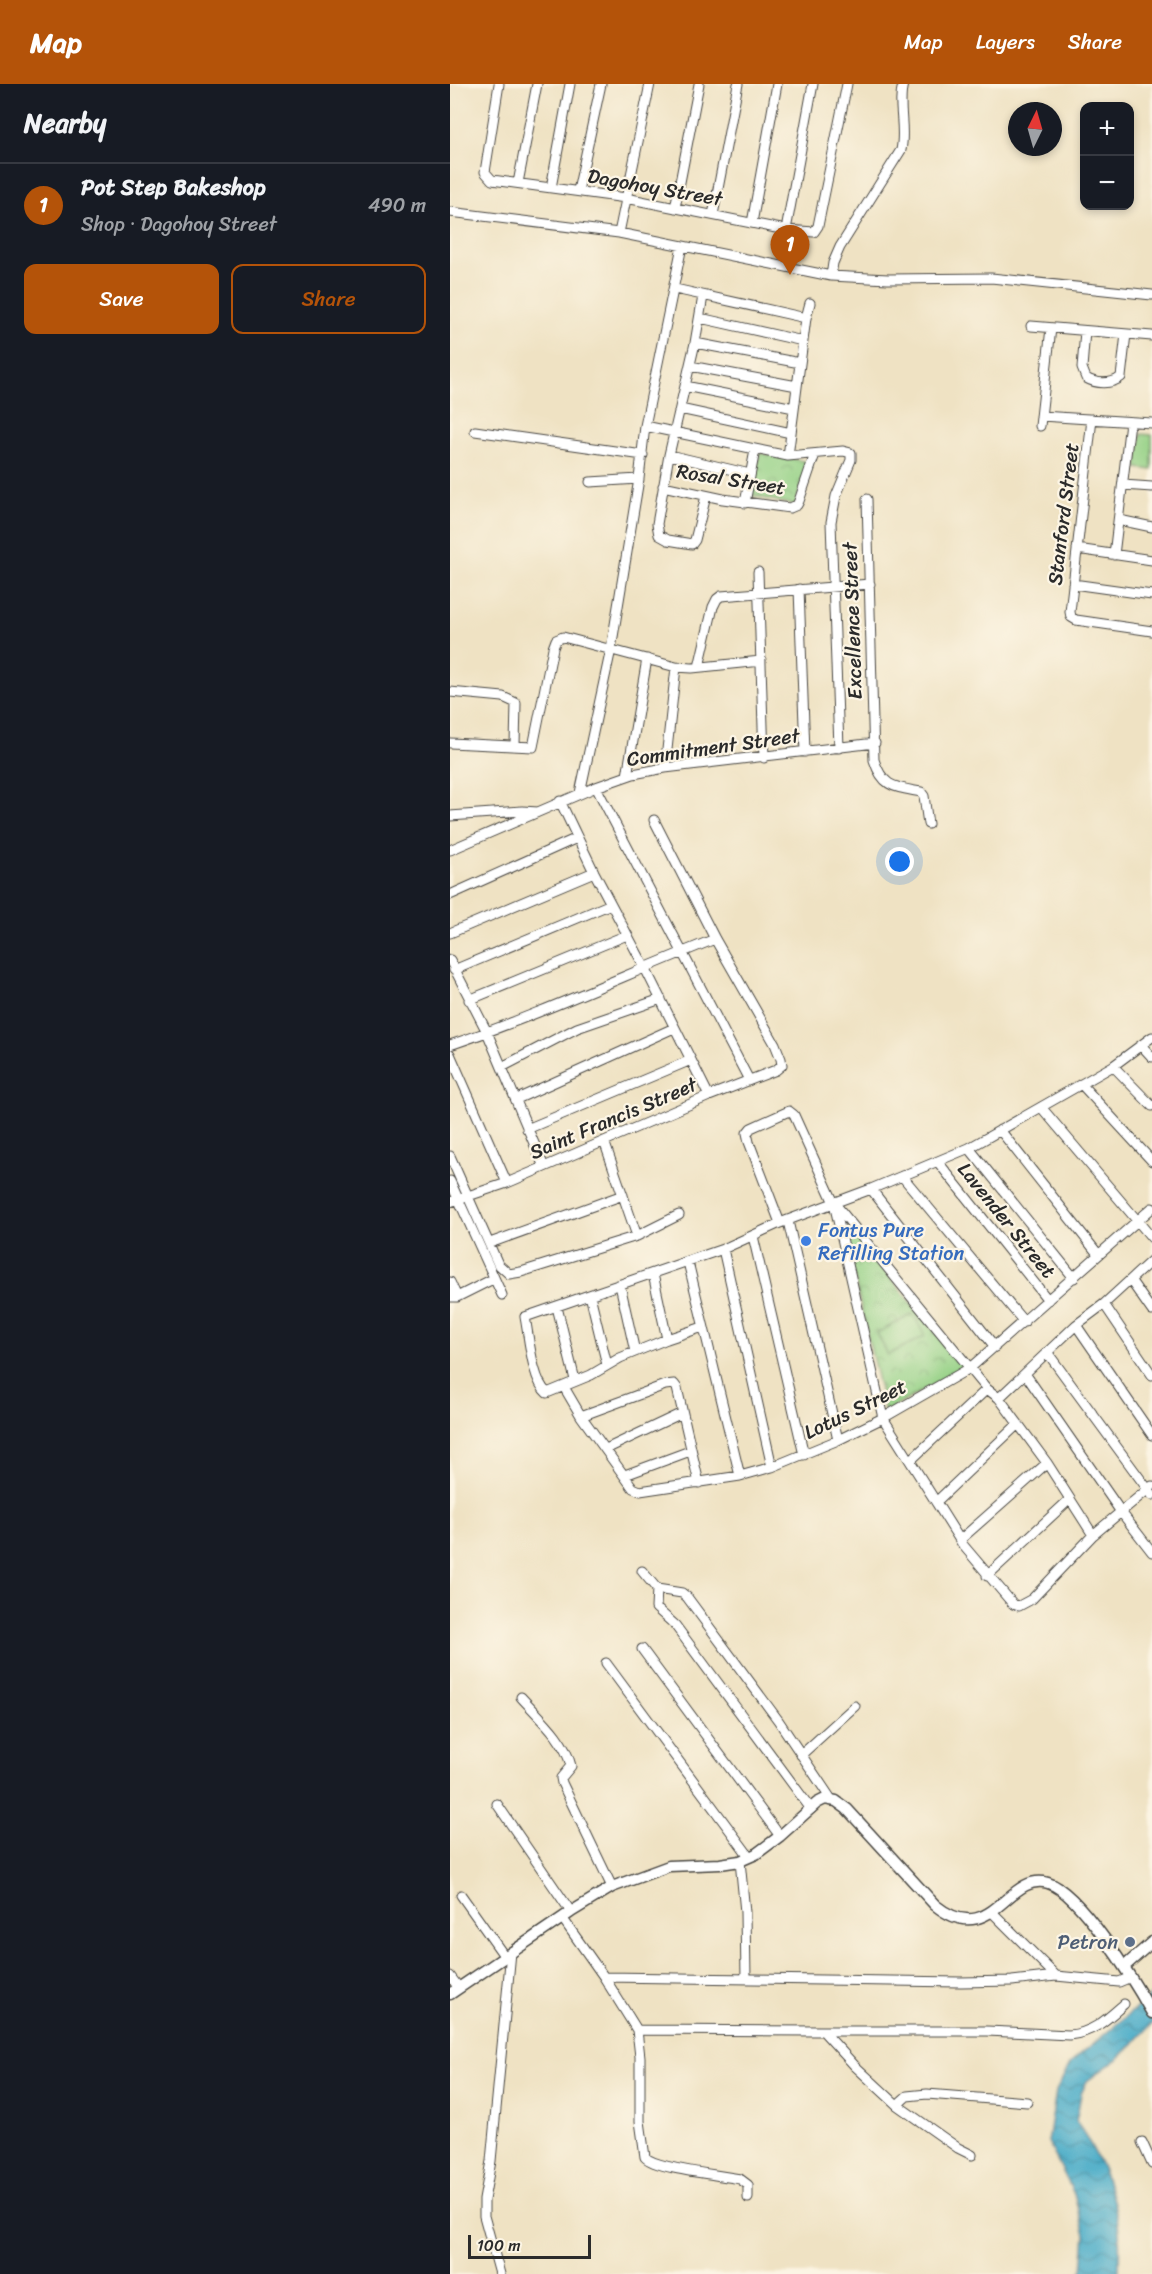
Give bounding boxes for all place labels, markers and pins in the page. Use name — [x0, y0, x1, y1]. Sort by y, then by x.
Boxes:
pin: 1 — [770, 226, 810, 275]
place label: Fontus Pure Refilling Station — [818, 1213, 964, 1271]
marker: Fontus Pure Refilling Station — [799, 1234, 813, 1248]
place label: Petron — [1058, 1925, 1118, 1960]
marker: Petron — [1123, 1935, 1137, 1949]

